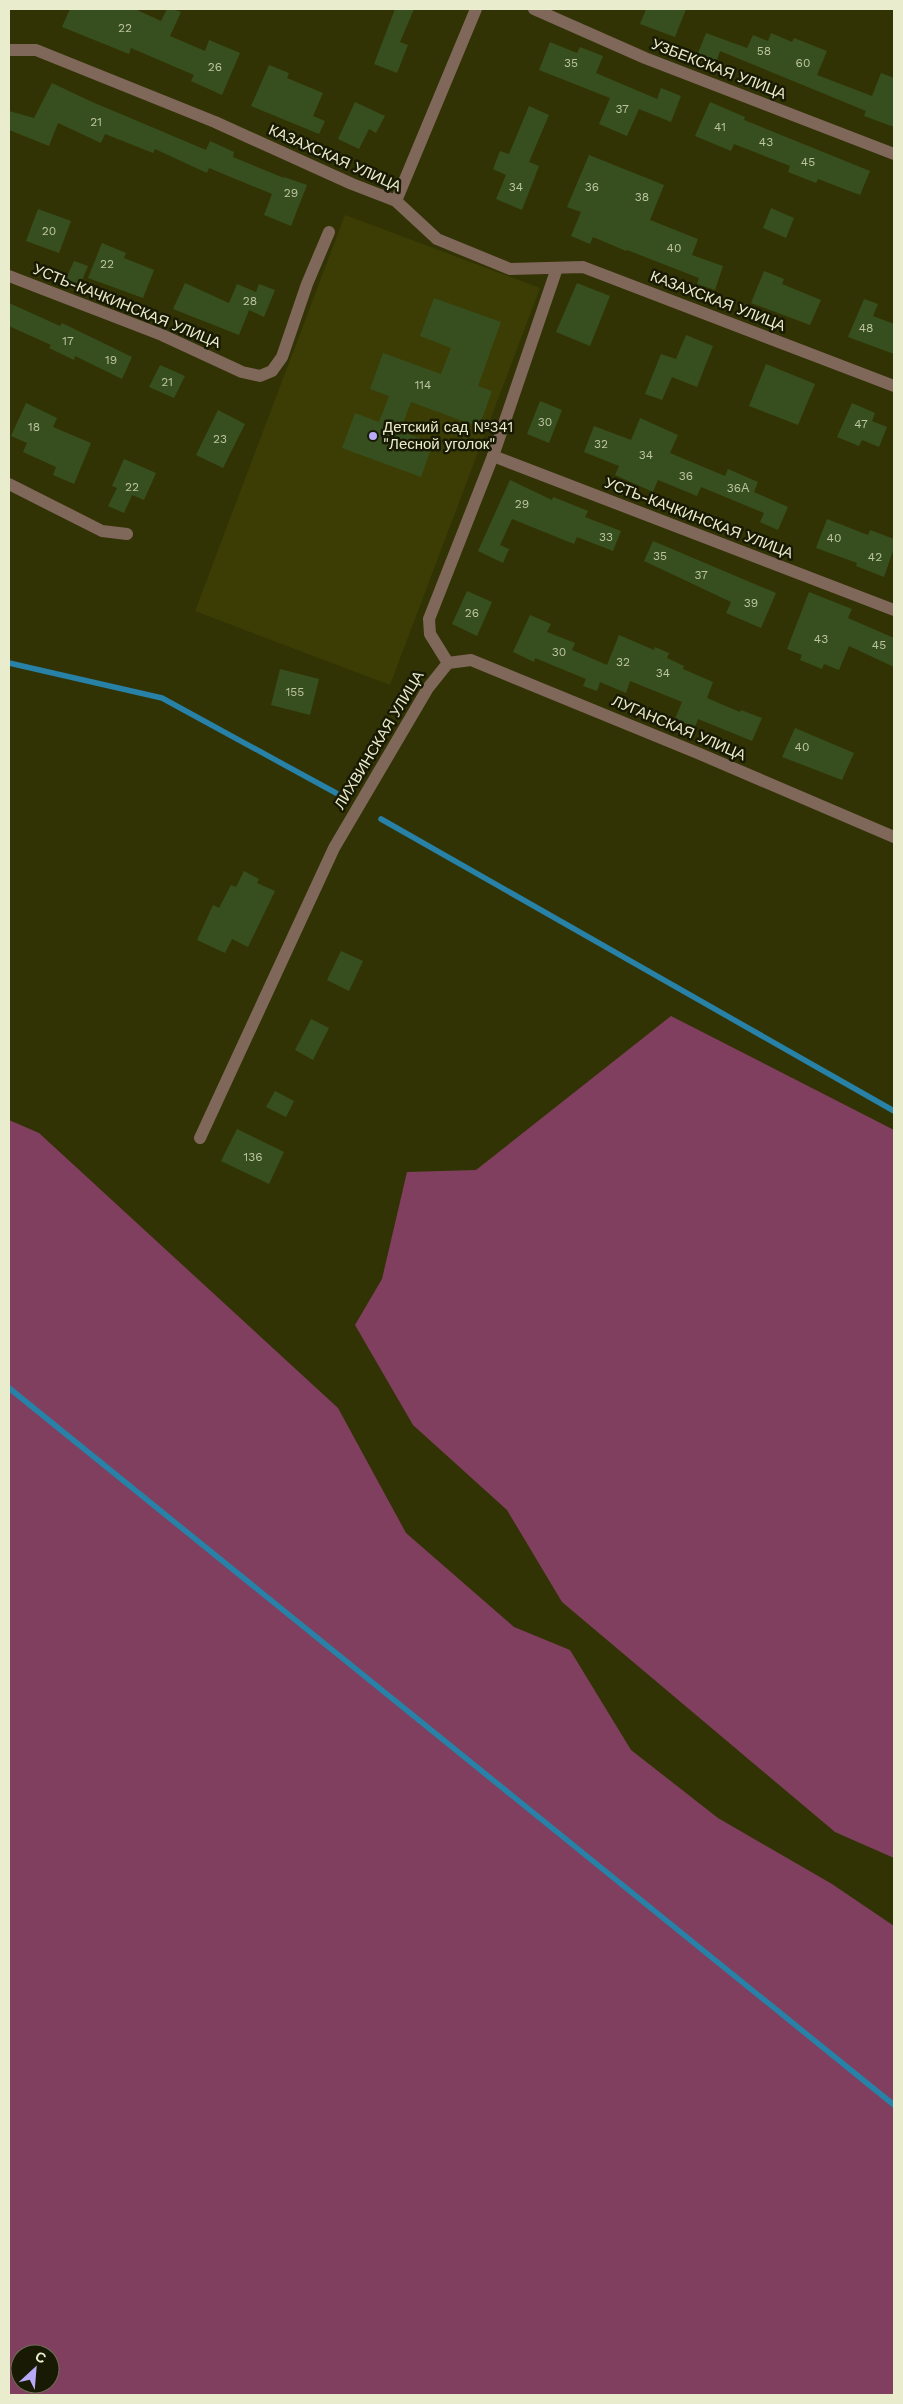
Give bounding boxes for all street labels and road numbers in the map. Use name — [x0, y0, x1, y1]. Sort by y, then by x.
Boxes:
street label: УЗБЕКСКАЯ УЛИЦА — [649, 35, 789, 103]
street label: КАЗАХСКАЯ УЛИЦА — [266, 121, 404, 195]
street label: УСТЬ-КАЧКИНСКАЯ УЛИЦА — [31, 260, 223, 352]
street label: КАЗАХСКАЯ УЛИЦА — [648, 267, 788, 335]
street label: УСТЬ-КАЧКИНСКАЯ УЛИЦА — [602, 474, 796, 562]
street label: ЛИХВИНСКАЯ УЛИЦА — [330, 667, 428, 813]
street label: ЛУГАНСКАЯ УЛИЦА — [609, 692, 749, 764]

